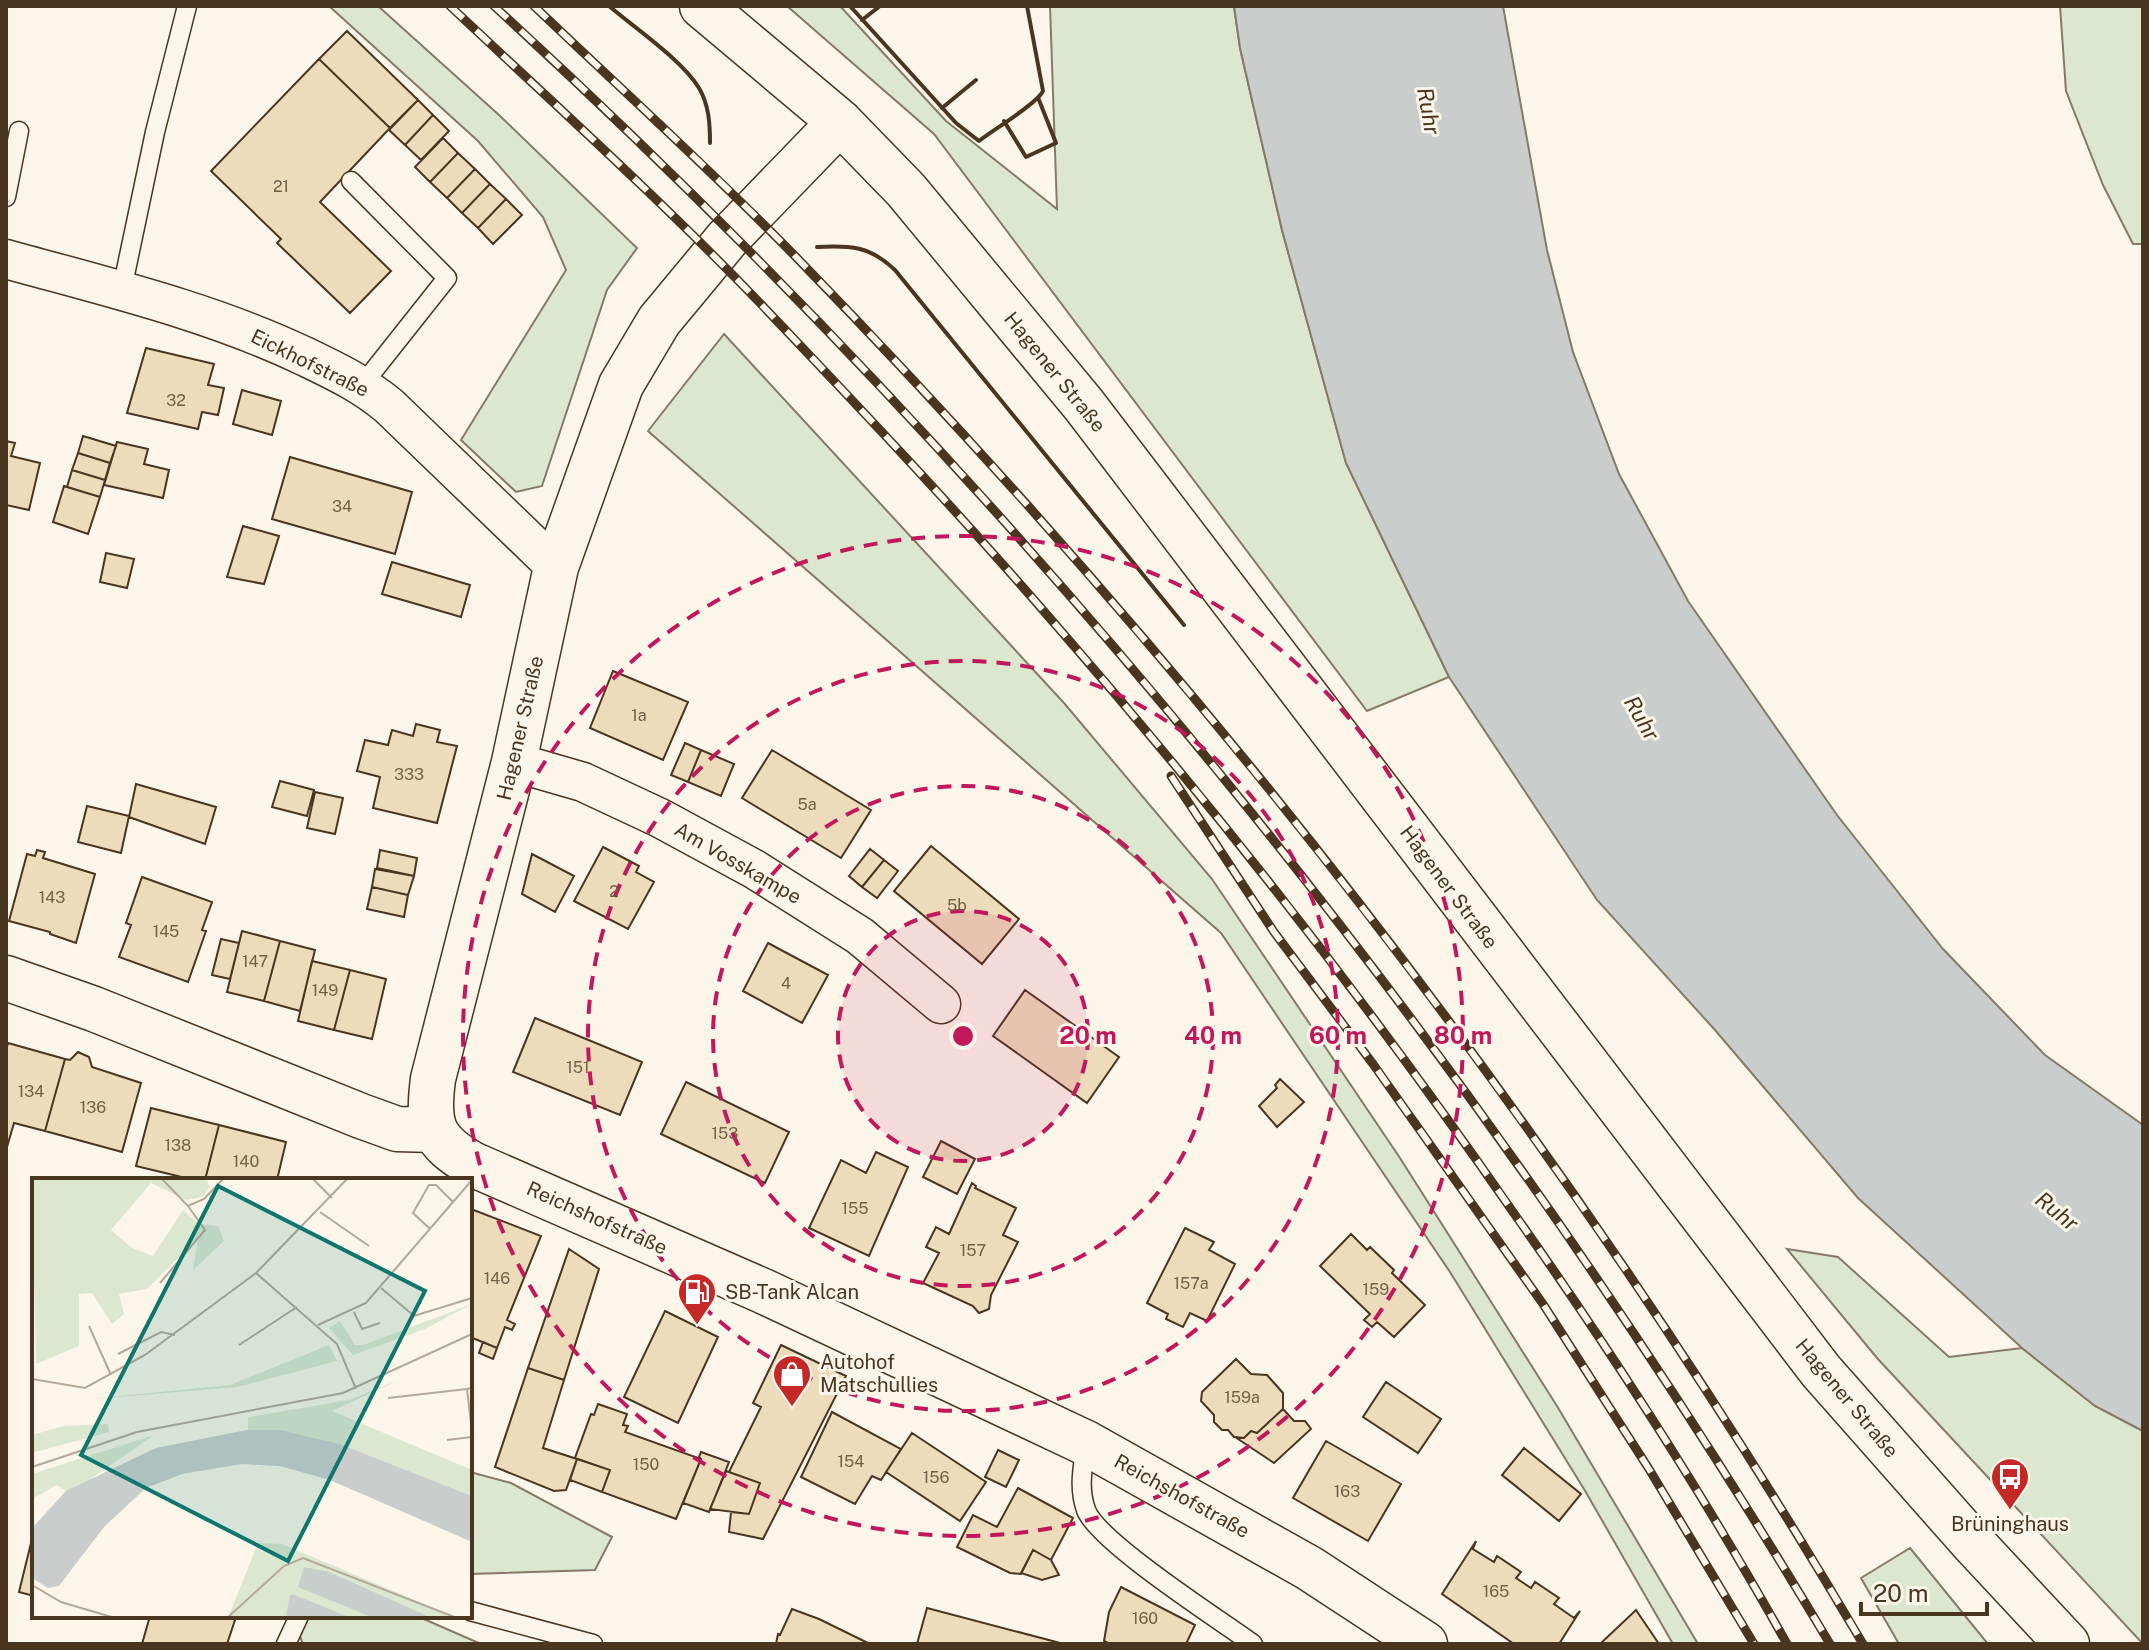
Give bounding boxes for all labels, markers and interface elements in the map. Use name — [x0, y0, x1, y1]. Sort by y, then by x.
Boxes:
water label: Ruhr — [1412, 85, 1446, 137]
house number: 21 — [273, 177, 289, 196]
street label: Hagener Straße — [999, 307, 1111, 437]
street label: Eickhofstraße — [247, 324, 373, 402]
house number: 32 — [166, 391, 186, 410]
house number: 34 — [332, 497, 352, 516]
street label: Hagener Straße — [492, 653, 548, 803]
water label: Ruhr — [1619, 691, 1665, 746]
house number: 1a — [631, 706, 647, 725]
house number: 333 — [394, 765, 424, 784]
house number: 5a — [797, 795, 817, 814]
street label: Am Vosskampe — [670, 817, 806, 909]
street label: Hagener Straße — [1395, 821, 1503, 953]
house number: 2 — [609, 882, 619, 901]
house number: 143 — [39, 888, 65, 907]
house number: 5b — [947, 896, 967, 915]
house number: 145 — [153, 922, 179, 941]
house number: 147 — [242, 952, 268, 971]
house number: 4 — [781, 974, 791, 993]
house number: 149 — [312, 981, 338, 1000]
text: 20 m — [1059, 1021, 1117, 1049]
text: 40 m — [1184, 1021, 1242, 1049]
text: 60 m — [1309, 1021, 1367, 1049]
text: 80 m — [1434, 1021, 1492, 1049]
centre of rings — [949, 1022, 977, 1050]
house number: 151 — [566, 1058, 590, 1077]
house number: 134 — [18, 1082, 44, 1101]
house number: 136 — [80, 1098, 106, 1117]
house number: 153 — [712, 1124, 738, 1143]
house number: 138 — [165, 1136, 191, 1155]
house number: 140 — [233, 1152, 259, 1171]
street label: Reichshofstraße — [523, 1176, 671, 1260]
inset map — [32, 1178, 472, 1618]
water label: Ruhr — [2030, 1186, 2084, 1236]
house number: 155 — [841, 1199, 869, 1218]
house number: 157 — [960, 1241, 986, 1260]
house number: 146 — [484, 1269, 510, 1288]
fuel station icon: SB-Tank Alcan — [676, 1271, 718, 1326]
house number: 157a — [1173, 1274, 1209, 1293]
place label: SB-Tank Alcan — [725, 1280, 859, 1304]
house number: 159 — [1363, 1280, 1389, 1299]
street label: Hagener Straße — [1790, 1334, 1904, 1462]
place label: Autohof Matschullies — [820, 1350, 938, 1397]
shop icon: Autohof Matschullies — [771, 1353, 813, 1408]
house number: 159a — [1224, 1388, 1260, 1407]
street label: Reichshofstraße — [1110, 1449, 1254, 1543]
house number: 154 — [838, 1452, 864, 1471]
house number: 150 — [633, 1455, 659, 1474]
bus stop icon: Brüninghaus — [1989, 1456, 2031, 1511]
house number: 156 — [923, 1468, 949, 1487]
house number: 163 — [1334, 1482, 1360, 1501]
place label: Brüninghaus — [1951, 1512, 2069, 1536]
scale bar — [1861, 1566, 1987, 1616]
text: 20 m — [1873, 1579, 1929, 1607]
house number: 165 — [1483, 1582, 1509, 1601]
house number: 160 — [1132, 1609, 1158, 1628]

